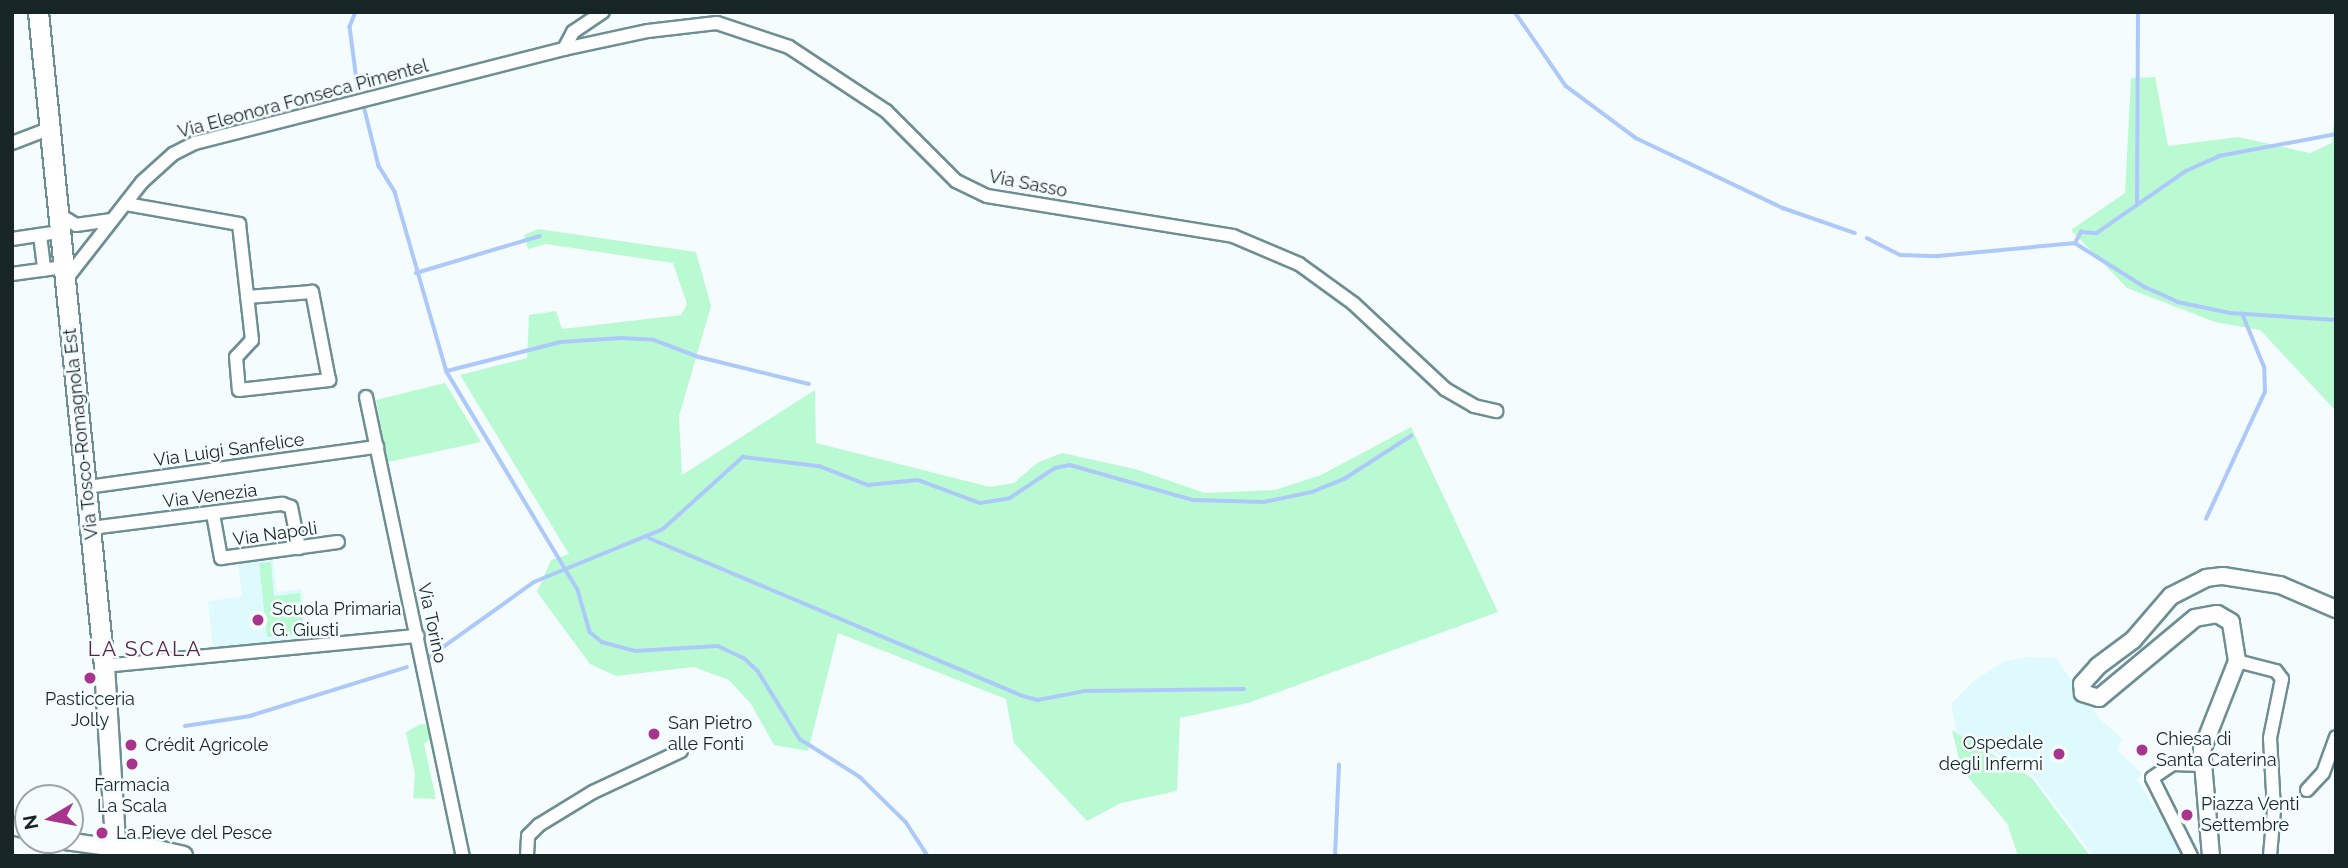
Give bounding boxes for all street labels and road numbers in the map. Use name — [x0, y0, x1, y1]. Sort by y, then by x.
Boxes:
street label: Via Eleonora Fonseca Pimentel — [175, 55, 431, 143]
street label: Via Sasso — [987, 166, 1069, 202]
street label: Via Tosco-Romagnola Est — [59, 327, 103, 541]
street label: Via Luigi Sanfelice — [152, 429, 306, 471]
street label: Via Venezia — [161, 479, 259, 513]
street label: Via Napoli — [232, 517, 318, 551]
street label: Via Torino — [413, 581, 451, 665]

